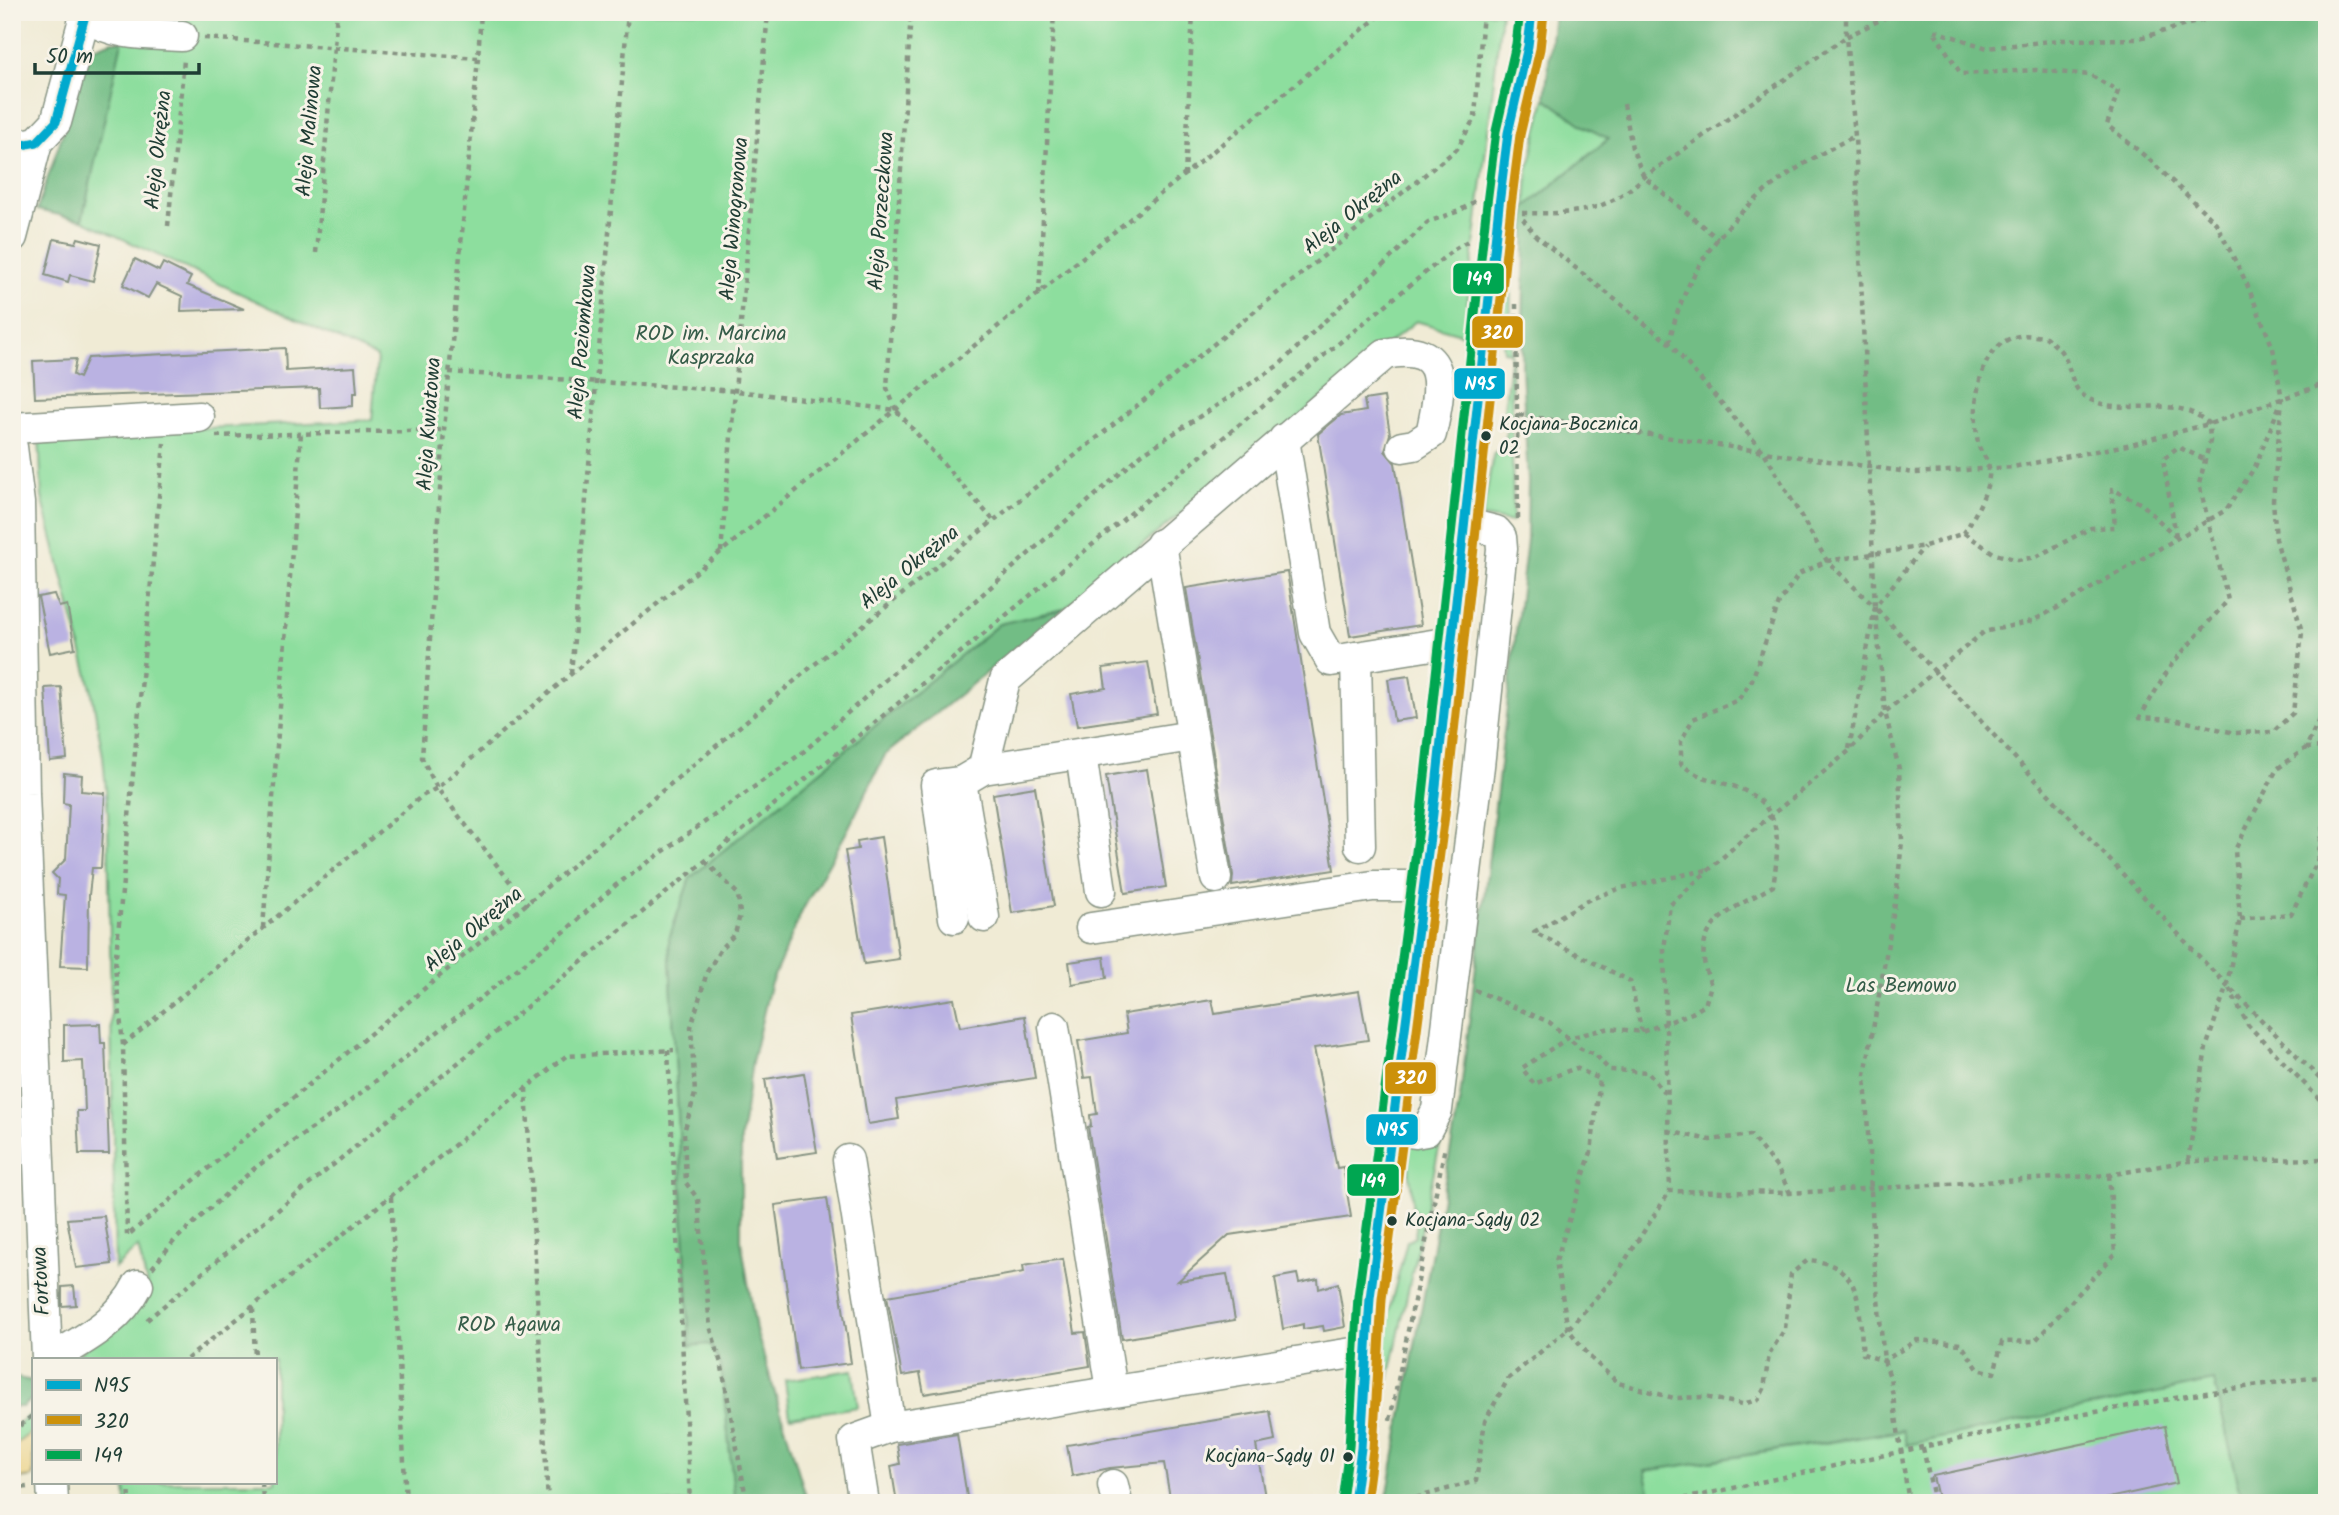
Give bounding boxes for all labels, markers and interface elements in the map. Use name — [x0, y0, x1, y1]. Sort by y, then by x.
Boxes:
scale bar — [35, 32, 200, 76]
text: 50 m — [46, 41, 93, 74]
street label: Aleja Malinowa — [288, 64, 332, 198]
street label: Aleja Okrężna — [136, 89, 182, 211]
street label: Aleja Porzeczkowa — [860, 130, 904, 292]
street label: Aleja Winogronowa — [711, 136, 759, 302]
street label: Aleja Okrężna — [1296, 162, 1410, 264]
line badge: 149 — [1452, 262, 1505, 295]
street label: Aleja Poziomkowa — [560, 263, 606, 421]
text: 149 — [1466, 265, 1492, 295]
line badge: 320 — [1471, 315, 1524, 349]
park label: ROD im. Marcina Kasprzaka — [636, 318, 786, 375]
text: 320 — [1480, 319, 1513, 349]
street label: Aleja Kwiatowa — [409, 356, 451, 492]
line badge: N95 — [1453, 367, 1506, 400]
text: N95 — [1464, 370, 1497, 400]
place label: Kocjana-Bocznica 02 — [1499, 410, 1638, 464]
marker: Kocjana-Bocznica 02 — [1479, 429, 1493, 443]
street label: Aleja Okrężna — [853, 517, 967, 619]
street label: Aleja Okrężna — [417, 879, 531, 981]
park label: Las Bemowo — [1845, 970, 1957, 1003]
line badge: 320 — [1384, 1061, 1437, 1095]
text: 320 — [1394, 1064, 1427, 1094]
line badge: N95 — [1365, 1113, 1419, 1146]
text: N95 — [1376, 1116, 1409, 1146]
line badge: 149 — [1346, 1163, 1400, 1197]
text: 149 — [1360, 1167, 1386, 1197]
place label: Kocjana-Sądy 02 — [1405, 1206, 1540, 1236]
marker: Kocjana-Sądy 02 — [1385, 1214, 1399, 1228]
street label: Fortowa — [24, 1246, 60, 1316]
park label: ROD Agawa — [457, 1309, 561, 1342]
legend — [32, 1358, 276, 1484]
text: N95 — [94, 1370, 131, 1403]
text: 320 — [94, 1406, 129, 1439]
text: 149 — [94, 1440, 122, 1473]
place label: Kocjana-Sądy 01 — [1205, 1442, 1335, 1472]
marker: Kocjana-Sądy 01 — [1341, 1450, 1355, 1464]

